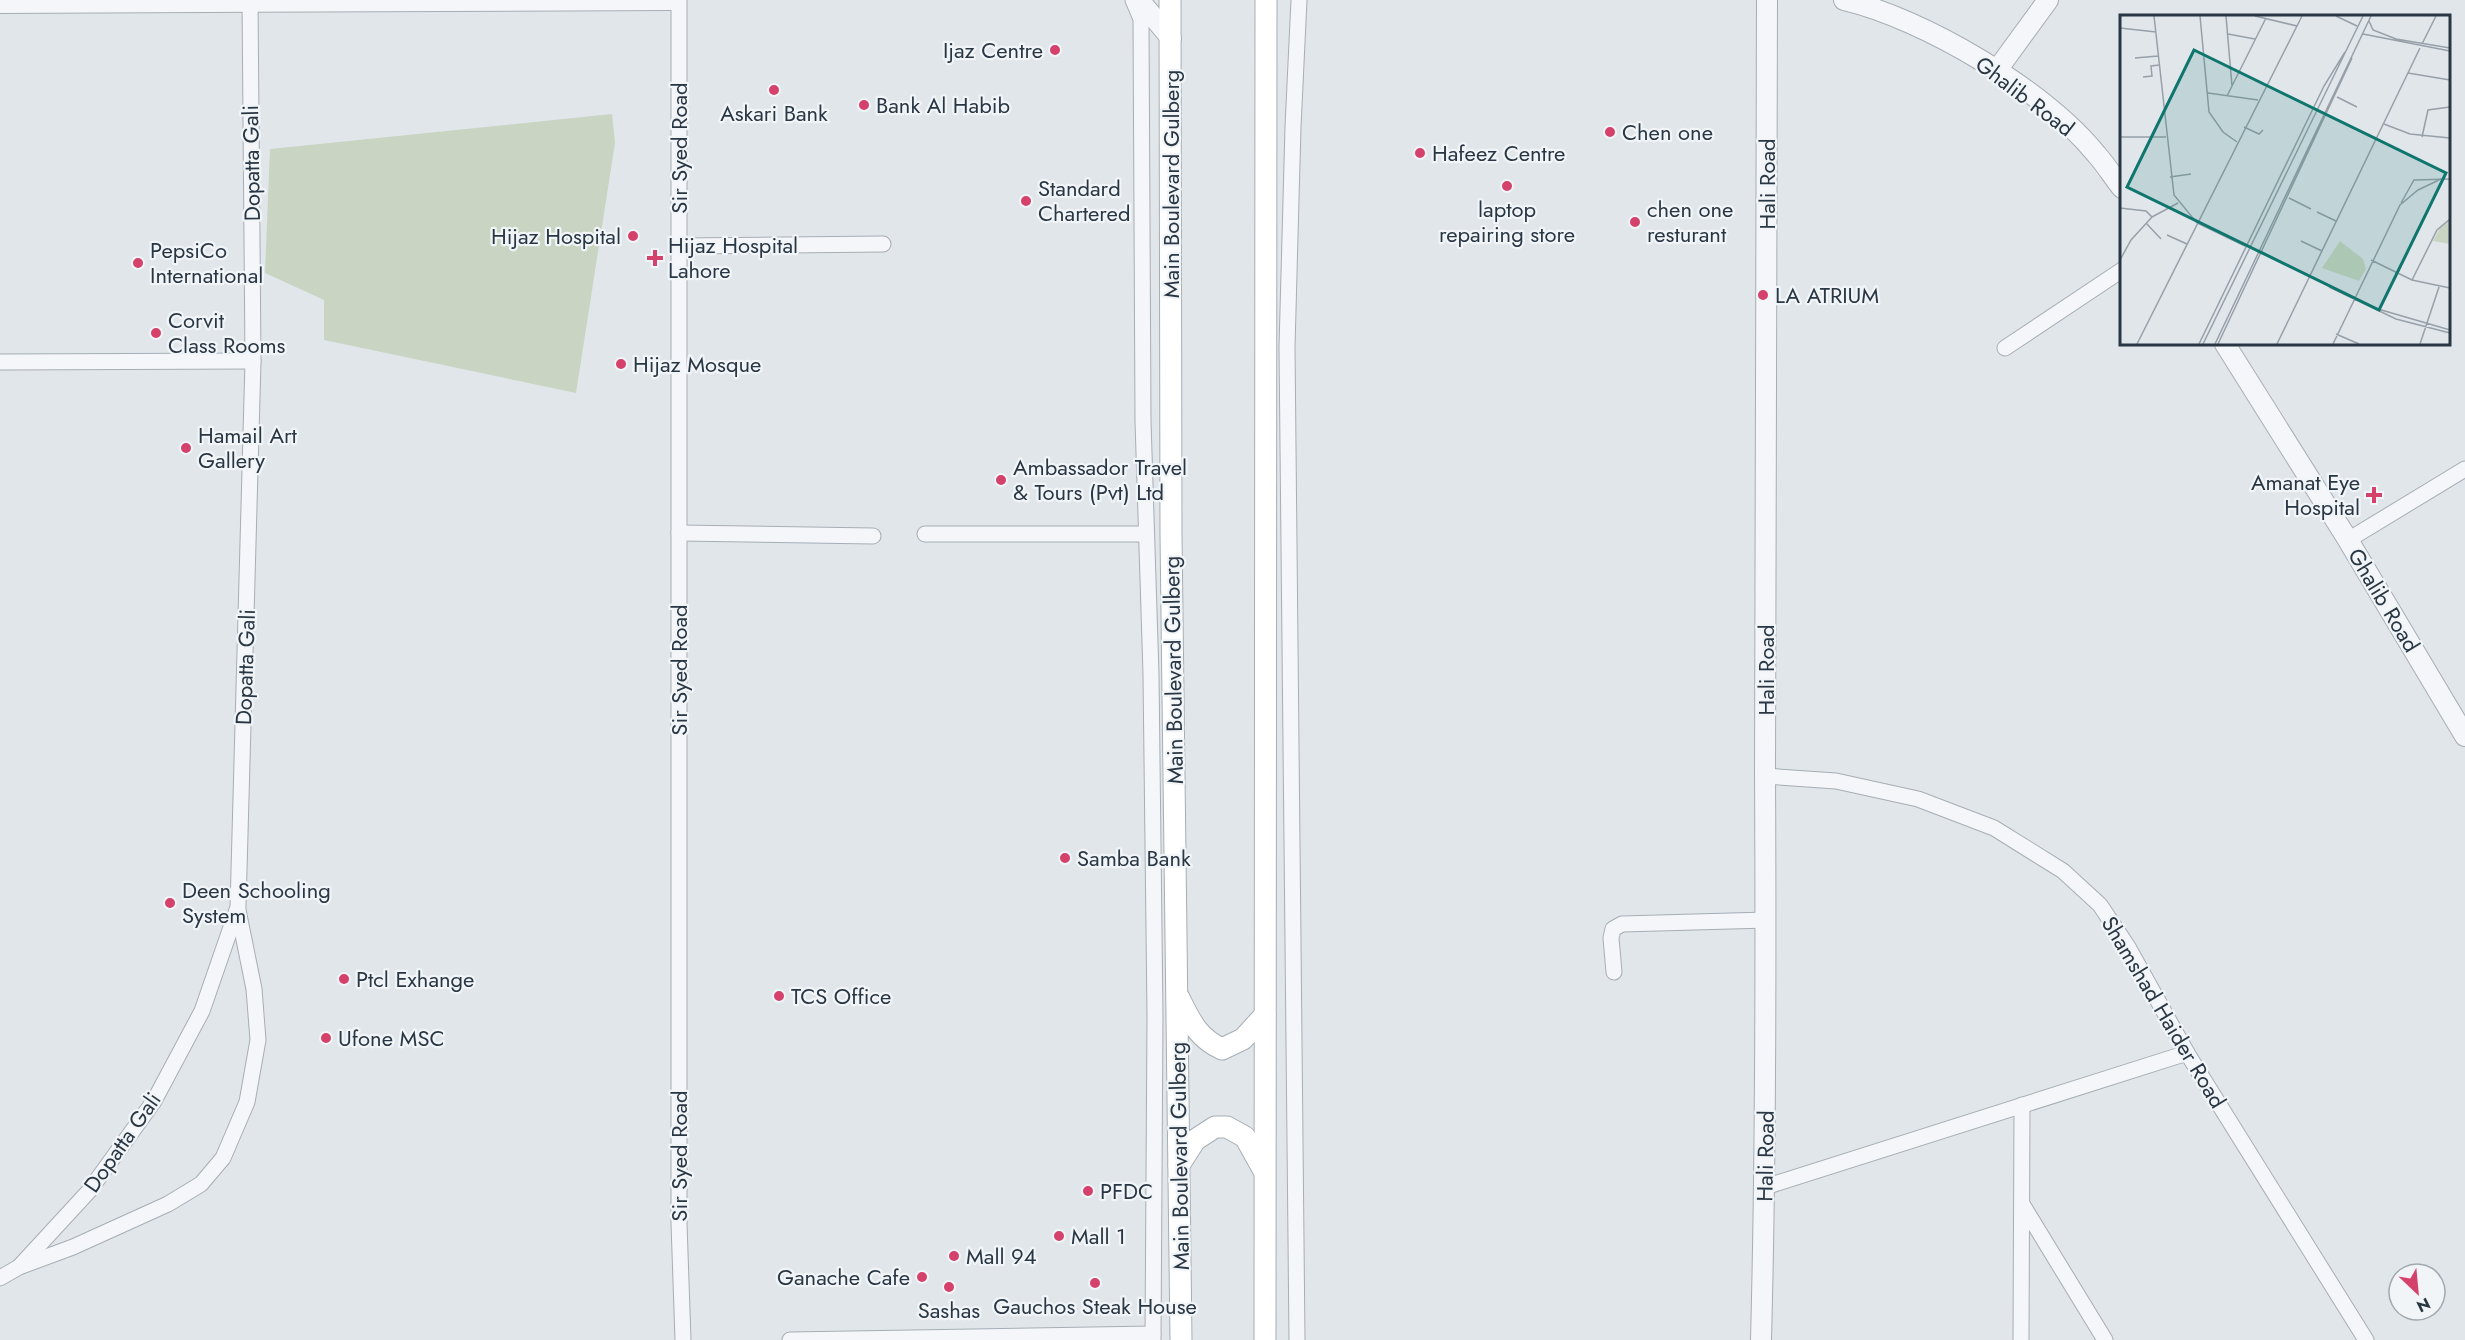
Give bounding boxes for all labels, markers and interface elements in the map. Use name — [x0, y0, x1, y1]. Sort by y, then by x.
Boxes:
inset map — [2120, 15, 2450, 345]
place label: Ijaz Centre — [943, 34, 1043, 66]
marker: Ijaz Centre — [1048, 43, 1062, 57]
street label: Ghalib Road — [1969, 48, 2081, 144]
street label: Main Boulevard Gulberg — [1155, 70, 1187, 298]
street label: Sir Syed Road — [663, 82, 695, 214]
marker: Askari Bank — [767, 83, 781, 97]
place label: Bank Al Habib — [876, 89, 1010, 121]
place label: Askari Bank — [720, 97, 828, 129]
marker: Bank Al Habib — [857, 98, 871, 112]
street label: Dopatta Gali — [234, 105, 268, 221]
place label: Chen one — [1622, 116, 1713, 148]
marker: Chen one — [1603, 125, 1617, 139]
place label: Hafeez Centre — [1432, 137, 1565, 169]
street label: Hali Road — [1751, 138, 1783, 230]
marker: Hafeez Centre — [1413, 146, 1427, 160]
place label: Standard Chartered — [1038, 172, 1130, 229]
marker: laptop repairing store — [1500, 179, 1514, 193]
place label: laptop repairing store — [1439, 193, 1575, 250]
place label: chen one resturant — [1647, 193, 1733, 250]
marker: Standard Chartered — [1019, 194, 1033, 208]
marker: chen one resturant — [1628, 215, 1642, 229]
place label: Hijaz Hospital — [491, 220, 621, 252]
marker: Hijaz Hospital — [626, 229, 640, 243]
place label: Hijaz Hospital Lahore — [668, 229, 798, 286]
place label: PepsiCo International — [150, 234, 263, 291]
marker: Hijaz Hospital Lahore — [646, 249, 664, 267]
marker: PepsiCo International — [131, 256, 145, 270]
place label: LA ATRIUM — [1775, 279, 1879, 311]
marker: LA ATRIUM — [1756, 288, 1770, 302]
place label: Corvit Class Rooms — [168, 304, 286, 361]
marker: Corvit Class Rooms — [149, 326, 163, 340]
place label: Hijaz Mosque — [633, 348, 761, 380]
marker: Hijaz Mosque — [614, 357, 628, 371]
place label: Hamail Art Gallery — [198, 419, 298, 476]
marker: Hamail Art Gallery — [179, 441, 193, 455]
place label: Ambassador Travel & Tours (Pvt) Ltd — [1013, 451, 1187, 508]
place label: Amanat Eye Hospital — [2251, 466, 2360, 523]
marker: Ambassador Travel & Tours (Pvt) Ltd — [994, 473, 1008, 487]
marker: Amanat Eye Hospital — [2365, 486, 2383, 504]
street label: Ghalib Road — [2340, 542, 2428, 658]
street label: Main Boulevard Gulberg — [1155, 556, 1191, 784]
street label: Sir Syed Road — [663, 604, 695, 736]
street label: Dopatta Gali — [227, 608, 263, 726]
street label: Hali Road — [1750, 624, 1782, 716]
place label: Samba Bank — [1077, 842, 1191, 874]
marker: Samba Bank — [1058, 851, 1072, 865]
place label: Deen Schooling System — [182, 874, 331, 931]
marker: Deen Schooling System — [163, 896, 177, 910]
street label: Shamshad Haider Road — [2094, 910, 2234, 1114]
place label: Ptcl Exhange — [356, 963, 474, 995]
marker: Ptcl Exhange — [337, 972, 351, 986]
place label: TCS Office — [791, 980, 891, 1012]
marker: TCS Office — [772, 989, 786, 1003]
place label: Ufone MSC — [338, 1022, 445, 1054]
marker: Ufone MSC — [319, 1031, 333, 1045]
street label: Main Boulevard Gulberg — [1161, 1042, 1197, 1270]
street label: Dopatta Gali — [76, 1085, 168, 1199]
street label: Sir Syed Road — [663, 1090, 695, 1222]
street label: Hali Road — [1748, 1110, 1782, 1202]
place label: PFDC — [1100, 1175, 1153, 1207]
marker: PFDC — [1081, 1184, 1095, 1198]
place label: Mall 1 — [1071, 1220, 1126, 1252]
marker: Mall 1 — [1052, 1229, 1066, 1243]
place label: Mall 94 — [966, 1240, 1037, 1272]
marker: Mall 94 — [947, 1249, 961, 1263]
place label: Ganache Cafe — [777, 1261, 910, 1293]
north arrow — [2387, 1262, 2447, 1322]
marker: Ganache Cafe — [915, 1270, 929, 1284]
marker: Gauchos Steak House — [1088, 1276, 1102, 1290]
marker: Sashas — [942, 1280, 956, 1294]
place label: Gauchos Steak House — [993, 1290, 1197, 1322]
text: N — [2413, 1292, 2434, 1318]
place label: Sashas — [918, 1294, 980, 1326]

